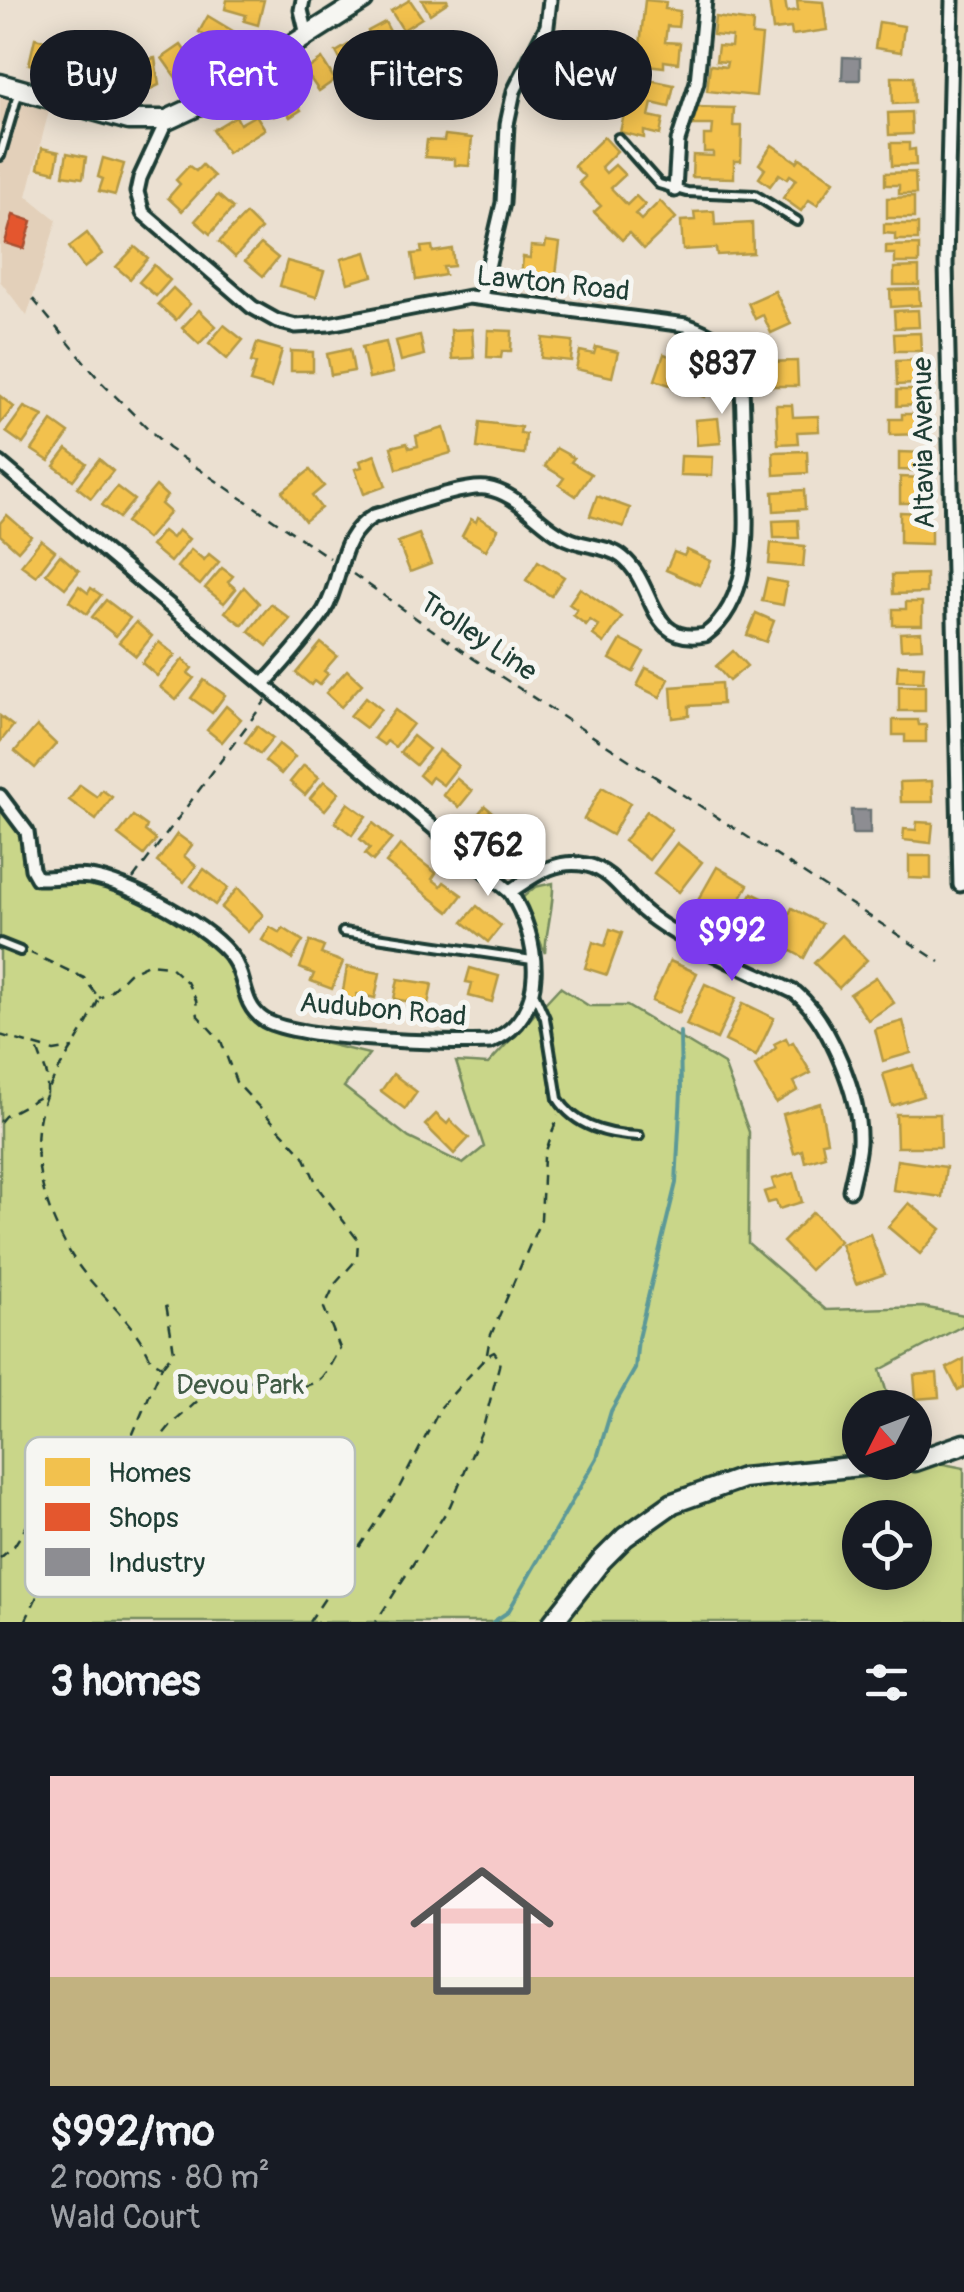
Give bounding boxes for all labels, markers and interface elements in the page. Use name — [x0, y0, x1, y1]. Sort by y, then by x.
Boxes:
chip: Buy — [30, 30, 152, 120]
chip: Rent — [172, 30, 313, 120]
chip: Filters — [333, 30, 498, 120]
chip: New — [518, 30, 652, 120]
street label: Lawton Road — [475, 259, 631, 309]
pin: $837 — [663, 332, 781, 417]
text: $837 — [688, 344, 756, 384]
street label: Altavia Avenue — [905, 357, 943, 529]
street label: Trolley Line — [412, 585, 544, 689]
pin: $762 — [429, 814, 547, 899]
text: $762 — [453, 826, 523, 866]
pin: $992 — [673, 899, 791, 984]
text: $992 — [698, 911, 766, 951]
street label: Audubon Road — [298, 985, 468, 1035]
park label: Devou Park — [176, 1368, 304, 1403]
north arrow — [842, 1390, 932, 1480]
map controls — [842, 1390, 932, 1590]
legend — [25, 1437, 355, 1597]
text: Homes — [108, 1456, 192, 1491]
button: locate — [842, 1500, 932, 1590]
text: Shops — [108, 1501, 179, 1536]
text: Industry — [108, 1546, 205, 1581]
icon: filters — [859, 1655, 914, 1710]
text: 3 homes — [50, 1656, 200, 1708]
icon: home — [392, 1841, 572, 2021]
text: $992/mo — [50, 2106, 214, 2158]
text: 2 rooms · 80 m² — [50, 2158, 270, 2198]
text: Wald Court — [50, 2198, 200, 2238]

